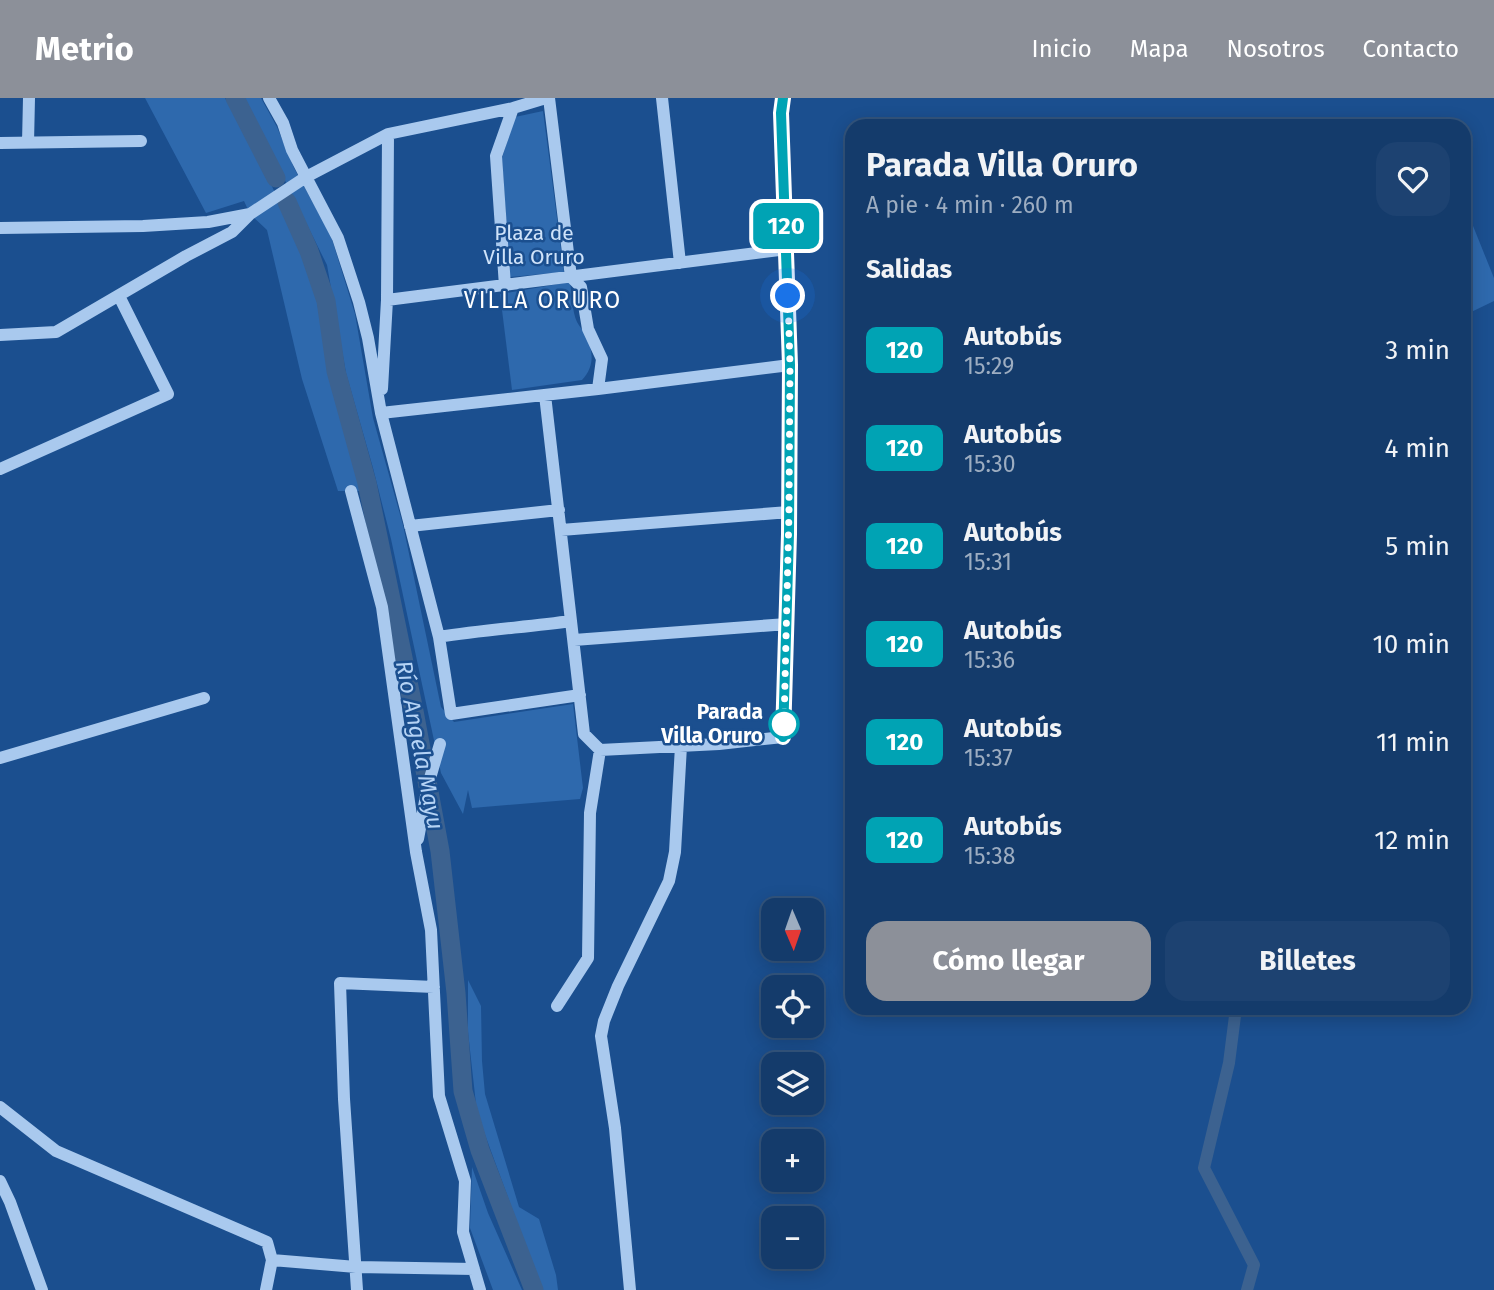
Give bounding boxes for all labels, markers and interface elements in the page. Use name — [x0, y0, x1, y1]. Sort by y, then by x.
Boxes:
text: Metrio — [35, 29, 134, 69]
text: Inicio — [1032, 35, 1092, 63]
text: Mapa — [1130, 35, 1189, 63]
text: Nosotros — [1227, 35, 1325, 63]
text: Contacto — [1363, 35, 1459, 63]
button: heart — [1376, 142, 1450, 216]
text: Parada Villa Oruro — [866, 145, 1138, 185]
text: A pie · 4 min · 260 m — [866, 191, 1074, 219]
line badge: 120 — [746, 203, 826, 249]
text: 120 — [767, 212, 805, 240]
park label: Plaza de Villa Oruro — [483, 220, 585, 270]
text: Salidas — [866, 254, 952, 285]
your location — [770, 278, 805, 313]
district label: VILLA ORURO — [464, 286, 622, 314]
text: Autobús — [964, 321, 1062, 352]
text: 3 min — [1385, 335, 1450, 366]
text: 120 — [886, 336, 923, 364]
text: 15:29 — [964, 352, 1014, 380]
text: Autobús — [964, 419, 1062, 450]
text: 4 min — [1384, 433, 1450, 464]
text: 120 — [886, 434, 923, 462]
text: 15:30 — [964, 450, 1016, 478]
text: Autobús — [964, 517, 1062, 548]
text: 5 min — [1385, 531, 1450, 562]
text: 120 — [886, 532, 923, 560]
text: 15:31 — [964, 548, 1012, 576]
text: Autobús — [964, 615, 1062, 646]
text: 10 min — [1372, 629, 1450, 660]
text: 120 — [886, 630, 923, 658]
text: 15:36 — [964, 646, 1015, 674]
water label: Río Angela Mayu — [390, 658, 450, 832]
place label: Parada Villa Oruro — [660, 699, 763, 749]
marker: Parada Villa Oruro — [769, 709, 799, 739]
text: Autobús — [964, 713, 1062, 744]
text: 11 min — [1376, 727, 1450, 758]
text: 120 — [886, 728, 923, 756]
text: 15:37 — [964, 744, 1013, 772]
text: Autobús — [964, 811, 1062, 842]
text: 12 min — [1374, 825, 1450, 856]
text: 120 — [886, 826, 923, 854]
text: 15:38 — [964, 842, 1015, 870]
north arrow — [761, 898, 824, 961]
map controls — [761, 898, 824, 1269]
button: Cómo llegar — [866, 921, 1151, 1001]
button: Billetes — [1165, 921, 1450, 1001]
button: locate — [761, 975, 824, 1038]
button: layers — [761, 1052, 824, 1115]
button: + — [761, 1129, 824, 1192]
button: − — [761, 1206, 824, 1269]

